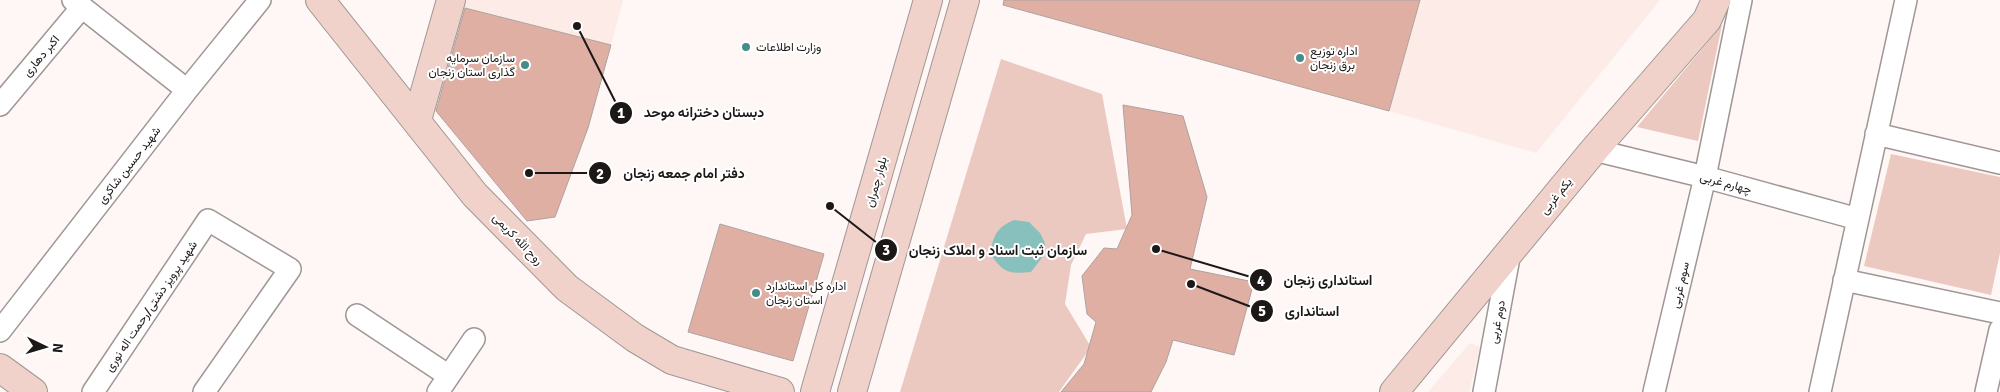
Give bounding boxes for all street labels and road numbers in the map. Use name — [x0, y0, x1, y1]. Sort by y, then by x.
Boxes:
street label: اکبر دهاری — [20, 33, 63, 80]
street label: شهید حسین شاکری — [95, 124, 164, 207]
street label: بلوار چمران — [862, 155, 891, 209]
street label: چهارم غربی — [1698, 169, 1753, 198]
street label: یکم غربی — [1537, 175, 1576, 218]
street label: روح الله کریمی — [489, 210, 546, 269]
street label: شهید پرویز دشتی/رحمت اله نوری — [102, 238, 201, 375]
street label: سوم غربی — [1668, 260, 1693, 310]
street label: دوم غربی — [1486, 299, 1509, 345]

